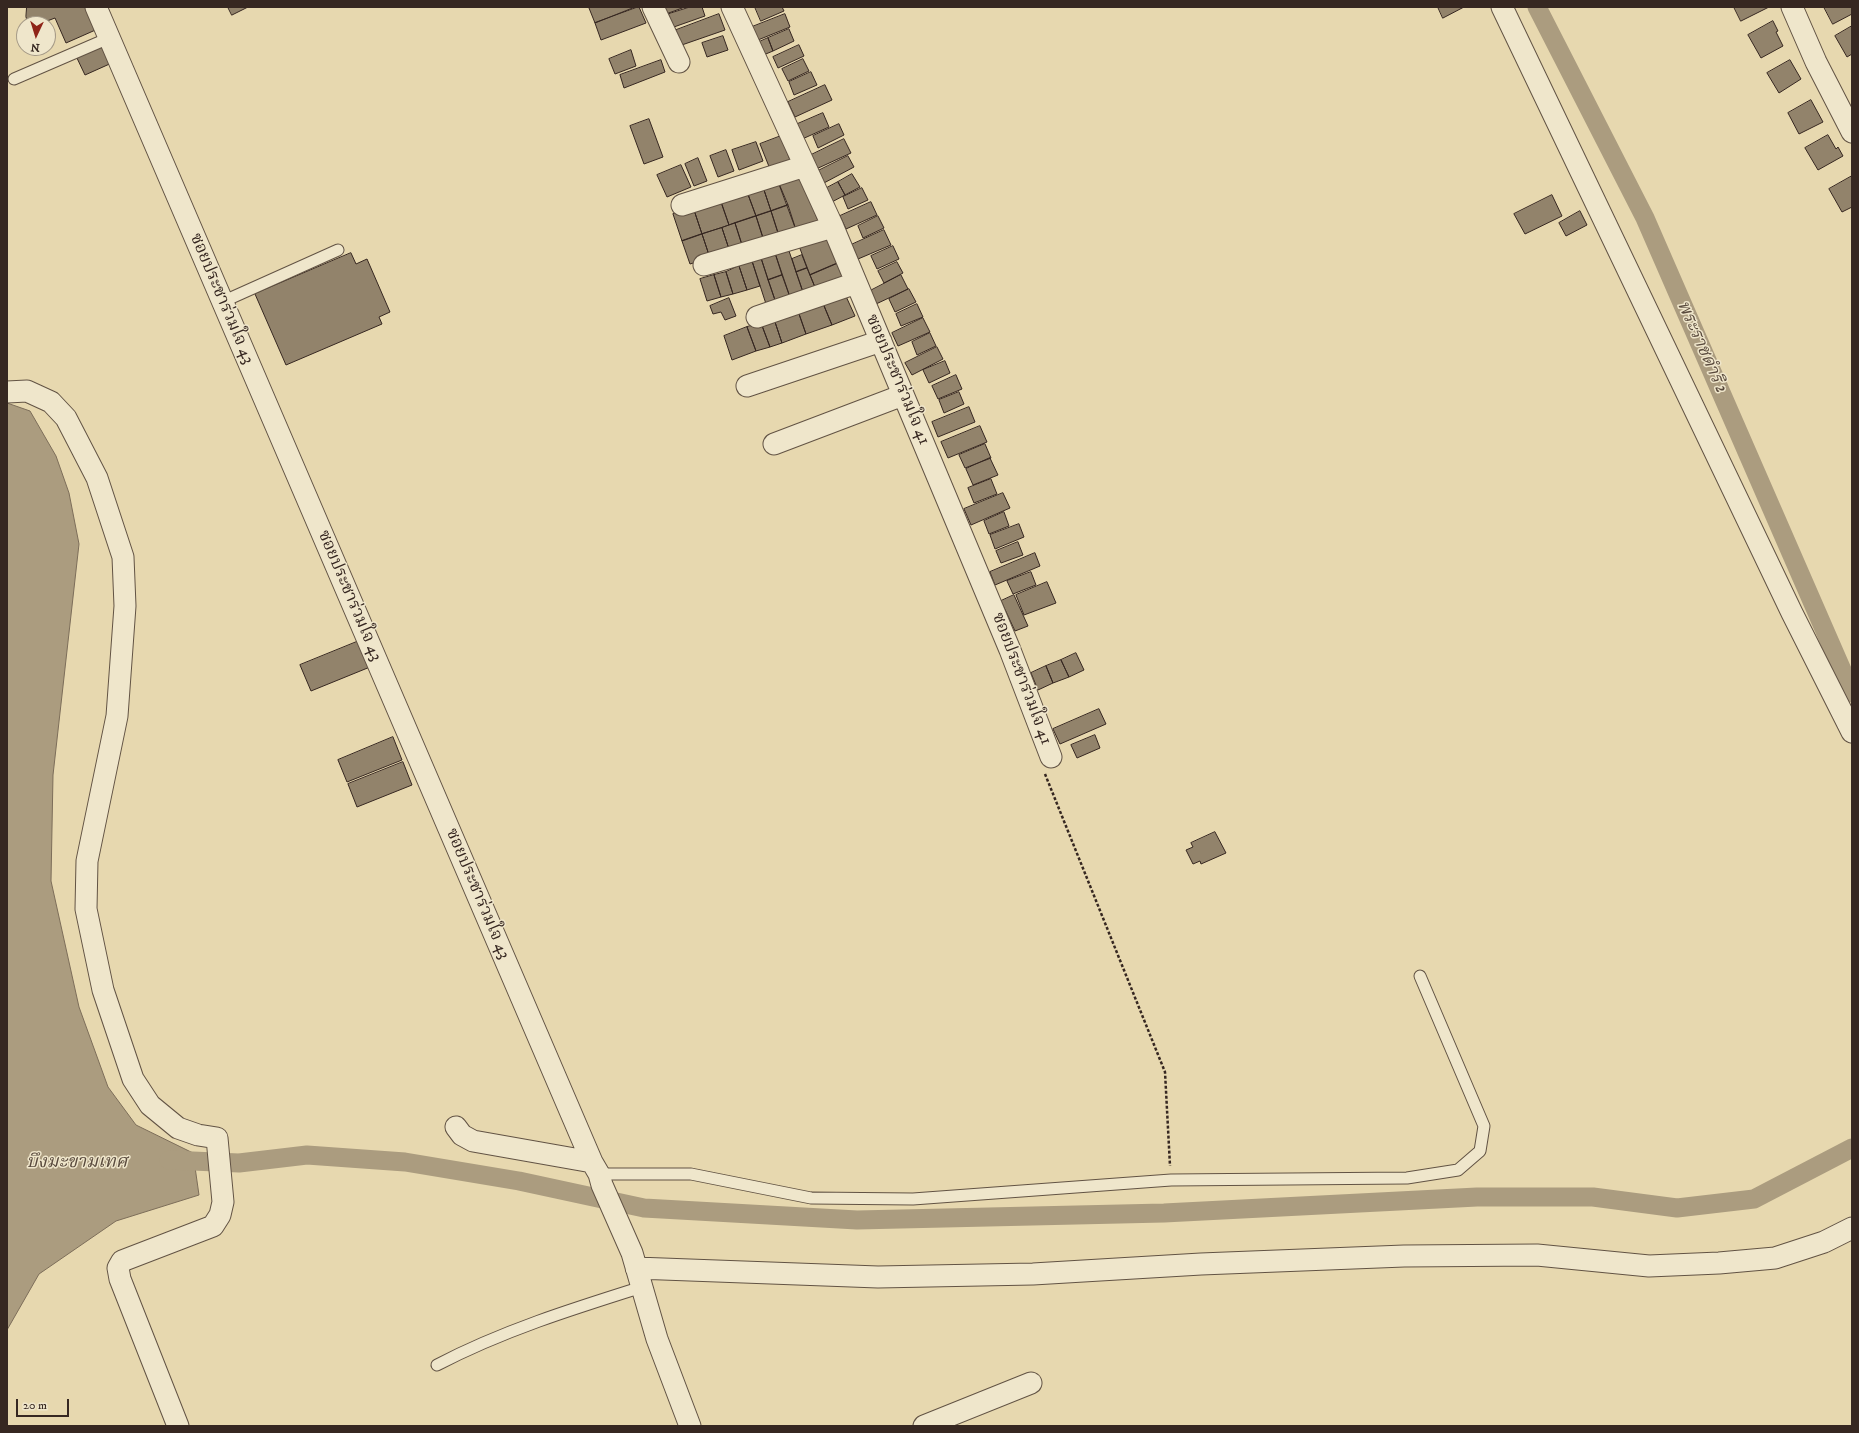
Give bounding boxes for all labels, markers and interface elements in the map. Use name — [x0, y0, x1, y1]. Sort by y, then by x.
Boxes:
north arrow — [16, 16, 56, 56]
text: N — [30, 40, 40, 54]
street label: ซอยประชาร่วมใจ 43 — [184, 231, 258, 367]
water label: พระราชดำริ 2 — [1671, 297, 1731, 397]
street label: ซอยประชาร่วมใจ 41 — [860, 312, 934, 448]
street label: ซอยประชาร่วมใจ 43 — [312, 528, 386, 664]
street label: ซอยประชาร่วมใจ 41 — [986, 610, 1056, 748]
street label: ซอยประชาร่วมใจ 43 — [440, 826, 514, 962]
water label: บึงมะขามเทศ — [26, 1152, 128, 1174]
scale bar — [18, 1391, 71, 1417]
text: 20 m — [23, 1398, 47, 1413]

